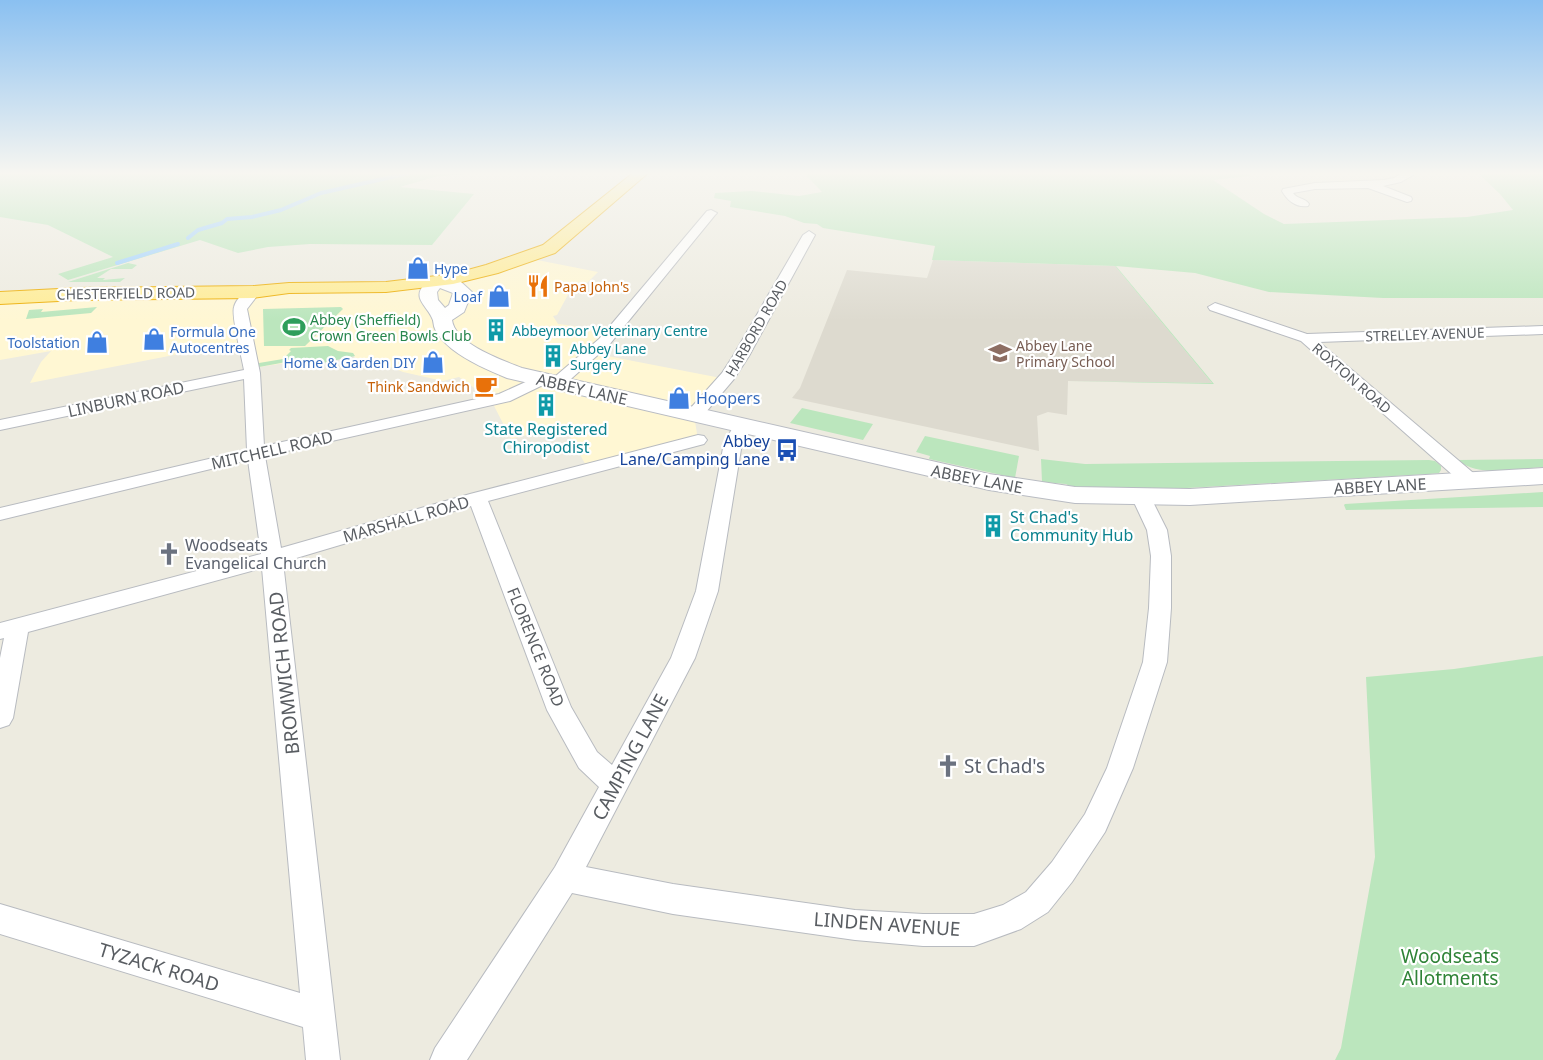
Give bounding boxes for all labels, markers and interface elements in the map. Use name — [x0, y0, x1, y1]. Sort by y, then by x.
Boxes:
shop icon: Hype — [405, 255, 431, 281]
place label: Hype — [434, 259, 468, 278]
restaurant icon: Papa John's — [525, 273, 551, 299]
street label: HARBORD ROAD — [720, 276, 792, 380]
place label: Papa John's — [554, 277, 630, 296]
street label: CHESTERFIELD ROAD — [57, 282, 195, 304]
shop icon: Loaf — [486, 283, 512, 309]
place label: Loaf — [454, 287, 483, 306]
place label: Abbey (Sheffield) Crown Green Bowls Club — [310, 310, 472, 345]
sports icon: Abbey (Sheffield) Crown Green Bowls Club — [281, 314, 307, 340]
building icon: Abbeymoor Veterinary Centre — [483, 317, 509, 343]
place label: Abbeymoor Veterinary Centre — [512, 321, 708, 340]
place label: Formula One Autocentres — [170, 322, 256, 357]
street label: STRELLEY AVENUE — [1365, 322, 1485, 346]
shop icon: Formula One Autocentres — [141, 326, 167, 352]
shop icon: Toolstation — [84, 329, 110, 355]
place label: Toolstation — [7, 333, 80, 352]
place label: Abbey Lane Primary School — [1016, 336, 1115, 371]
street label: ROXTON ROAD — [1308, 338, 1396, 418]
place label: Abbey Lane Surgery — [570, 339, 646, 374]
school or university icon: Abbey Lane Primary School — [987, 340, 1013, 366]
building icon: Abbey Lane Surgery — [540, 343, 566, 369]
shop icon: Home & Garden DIY — [420, 349, 446, 375]
place label: Home & Garden DIY — [283, 353, 416, 372]
street label: ABBEY LANE — [534, 368, 630, 410]
cafe icon: Think Sandwich — [473, 373, 499, 399]
street label: LINBURN ROAD — [66, 376, 186, 422]
place label: Think Sandwich — [367, 377, 470, 396]
shop icon: Hoopers — [666, 385, 692, 411]
place label: Hoopers — [696, 387, 760, 409]
building icon: State Registered Chiropodist — [533, 392, 559, 418]
place label: State Registered Chiropodist — [484, 418, 608, 458]
street label: MITCHELL ROAD — [209, 425, 335, 475]
place label: Abbey Lane/Camping Lane — [620, 430, 771, 470]
bus stop icon: Abbey Lane/Camping Lane — [774, 437, 800, 463]
street label: ABBEY LANE — [929, 459, 1025, 499]
street label: ABBEY LANE — [1333, 473, 1427, 499]
street label: MARSHALL ROAD — [340, 490, 472, 548]
place label: St Chad's Community Hub — [1010, 506, 1133, 546]
building icon: St Chad's Community Hub — [980, 513, 1006, 539]
place label: Woodseats Evangelical Church — [185, 534, 327, 574]
church icon: Woodseats Evangelical Church — [156, 541, 182, 567]
street label: FLORENCE ROAD — [502, 584, 570, 710]
street label: BROMWICH ROAD — [263, 590, 305, 756]
street label: CAMPING LANE — [586, 689, 674, 825]
church icon: St Chad's — [935, 753, 961, 779]
place label: St Chad's — [964, 753, 1045, 779]
street label: LINDEN AVENUE — [813, 906, 961, 942]
street label: TYZACK ROAD — [95, 936, 223, 998]
park label: Woodseats Allotments — [1401, 943, 1499, 991]

